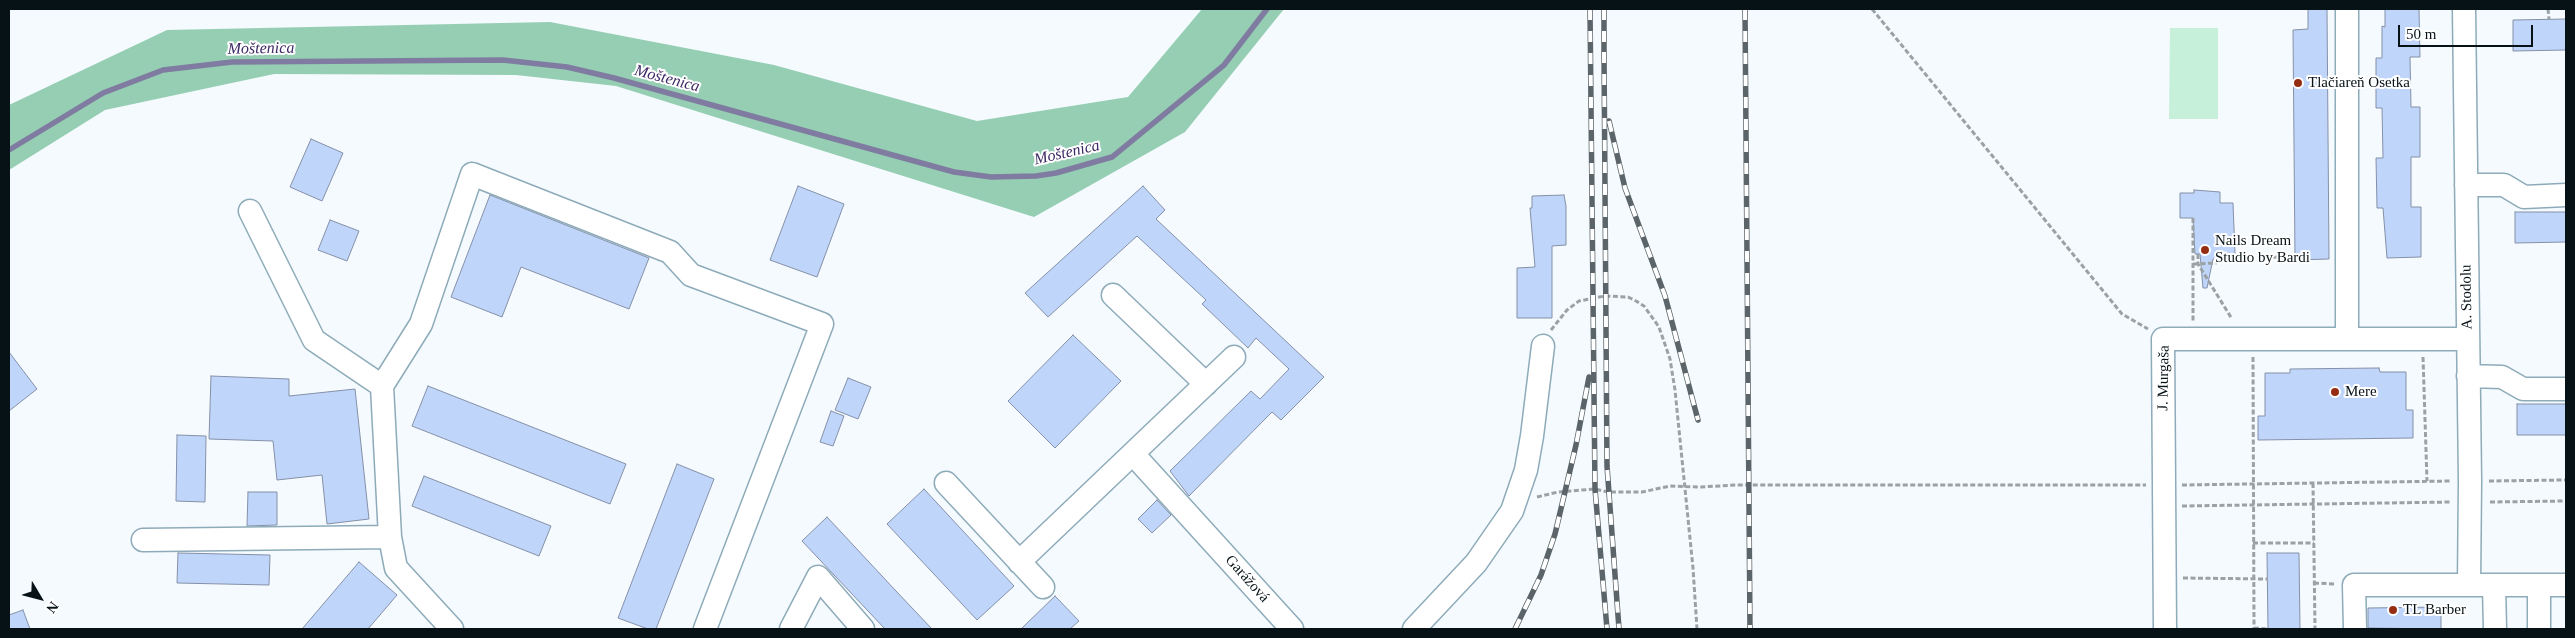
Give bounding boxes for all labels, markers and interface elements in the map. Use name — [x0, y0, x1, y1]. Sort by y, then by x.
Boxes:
scale bar — [2400, 15, 2535, 47]
text: 50 m — [2406, 26, 2436, 42]
water label: Moštenica — [228, 39, 294, 59]
water label: Moštenica — [632, 61, 702, 97]
place label: Tlačiareň Osetka — [2308, 74, 2410, 92]
marker: Tlačiareň Osetka — [2292, 77, 2304, 89]
water label: Moštenica — [1032, 136, 1102, 170]
place label: Nails Dream Studio by Bardi — [2215, 232, 2310, 267]
marker: Nails Dream Studio by Bardi — [2199, 244, 2211, 256]
street label: A. Stodolu — [2457, 264, 2477, 330]
street label: J. Murgaša — [2154, 345, 2174, 411]
place label: Mere — [2345, 383, 2377, 401]
marker: Mere — [2329, 386, 2341, 398]
street label: Garážová — [1221, 552, 1273, 606]
north arrow — [15, 573, 65, 623]
text: N — [43, 599, 61, 616]
place label: TL Barber — [2403, 601, 2466, 619]
marker: TL Barber — [2387, 604, 2399, 616]

